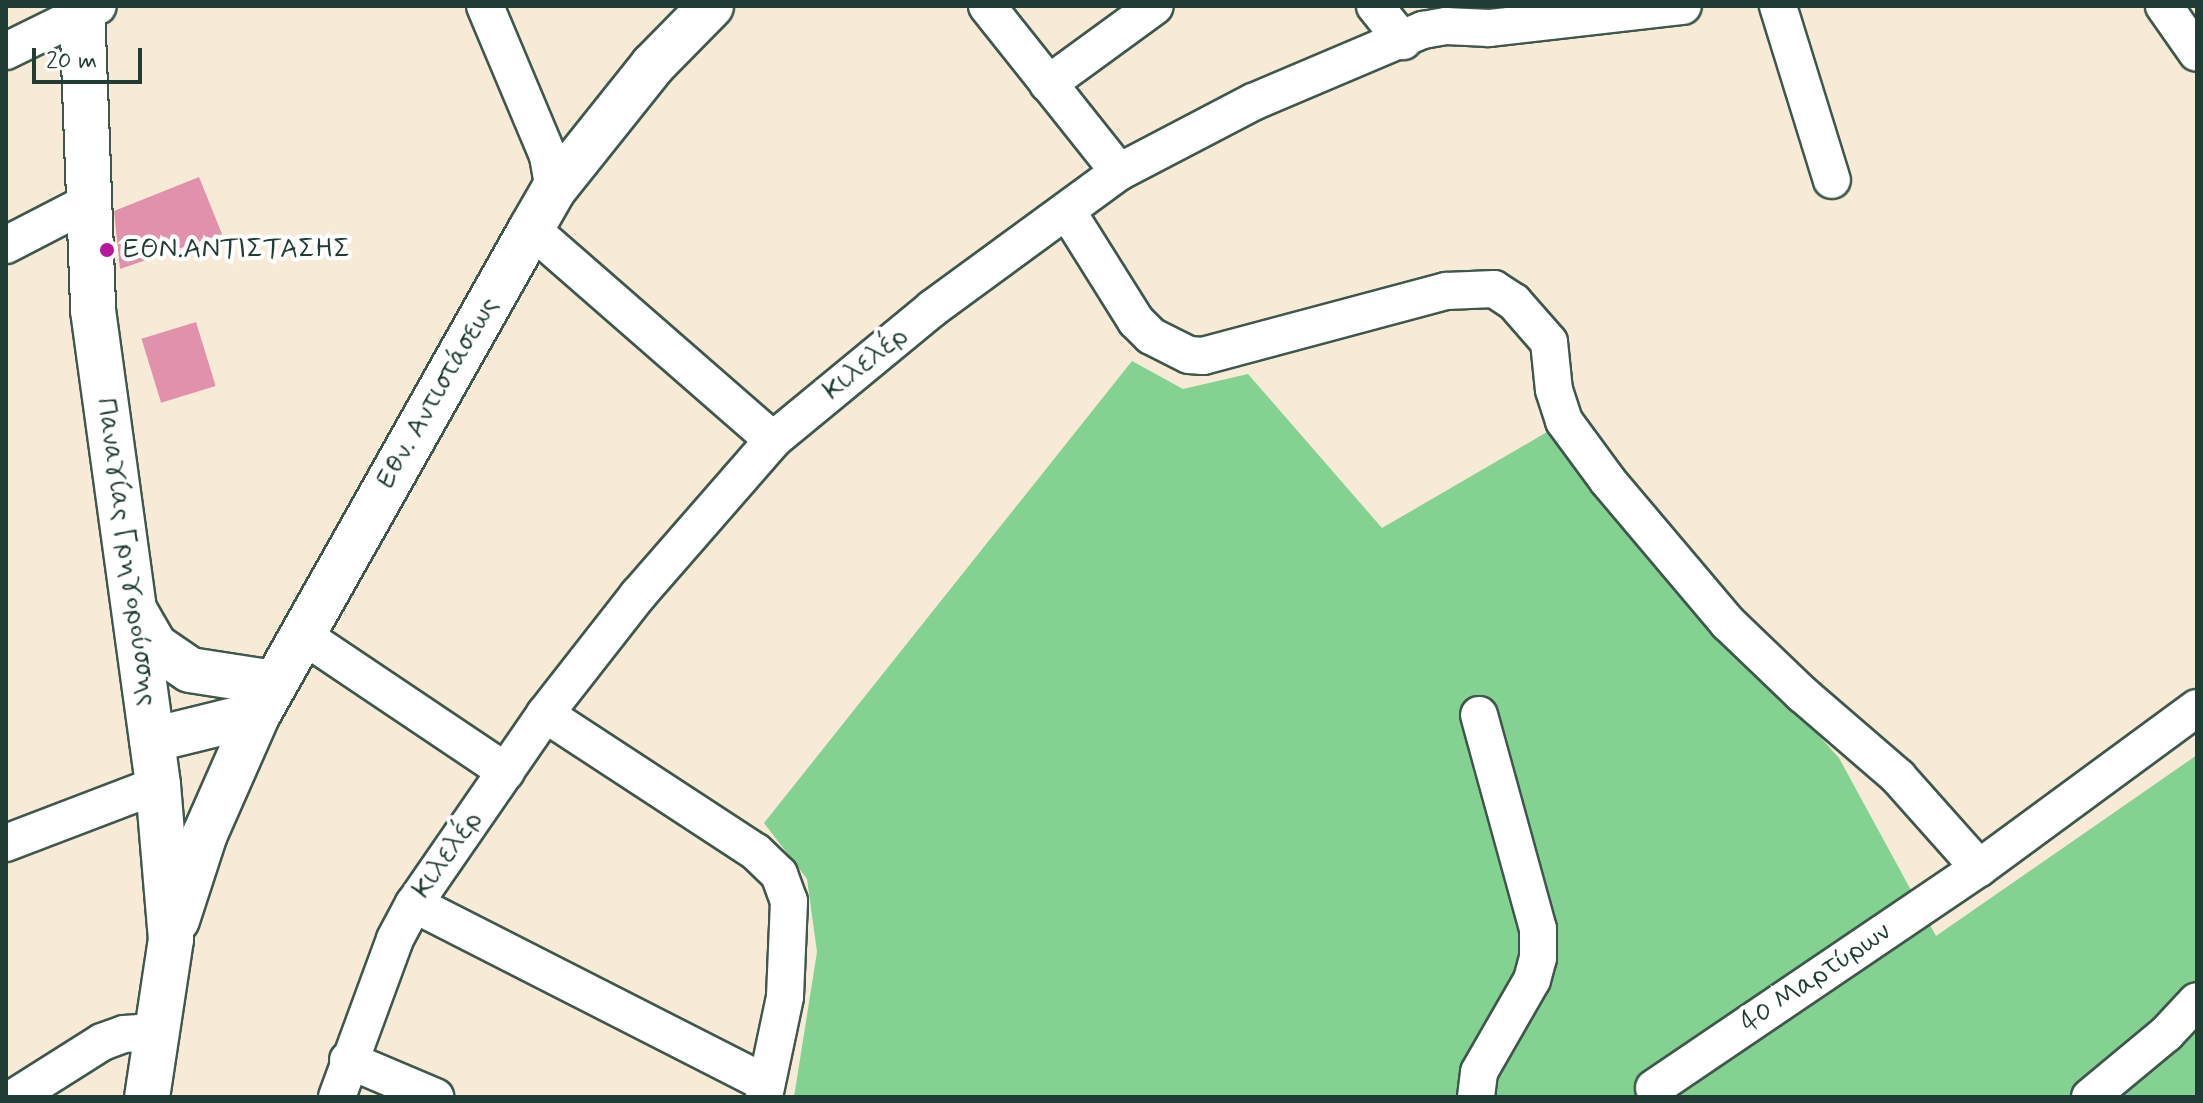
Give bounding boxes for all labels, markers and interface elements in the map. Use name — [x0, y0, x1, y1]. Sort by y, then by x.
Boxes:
scale bar — [36, 32, 146, 82]
text: 20 m — [46, 46, 97, 77]
place label: ΕΘΝ.ΑΝΤΙΣΤΑΣΗΣ — [123, 233, 350, 267]
marker: ΕΘΝ.ΑΝΤΙΣΤΑΣΗΣ — [98, 241, 116, 259]
street label: Εθν. Αντιστάσεως — [370, 291, 506, 495]
street label: Κιλελέρ — [817, 320, 915, 408]
street label: Παναγίας Γρηγορούσσης — [88, 396, 164, 708]
street label: Κιλελέρ — [406, 805, 490, 905]
street label: 40 Μαρτύρων — [1734, 915, 1898, 1041]

